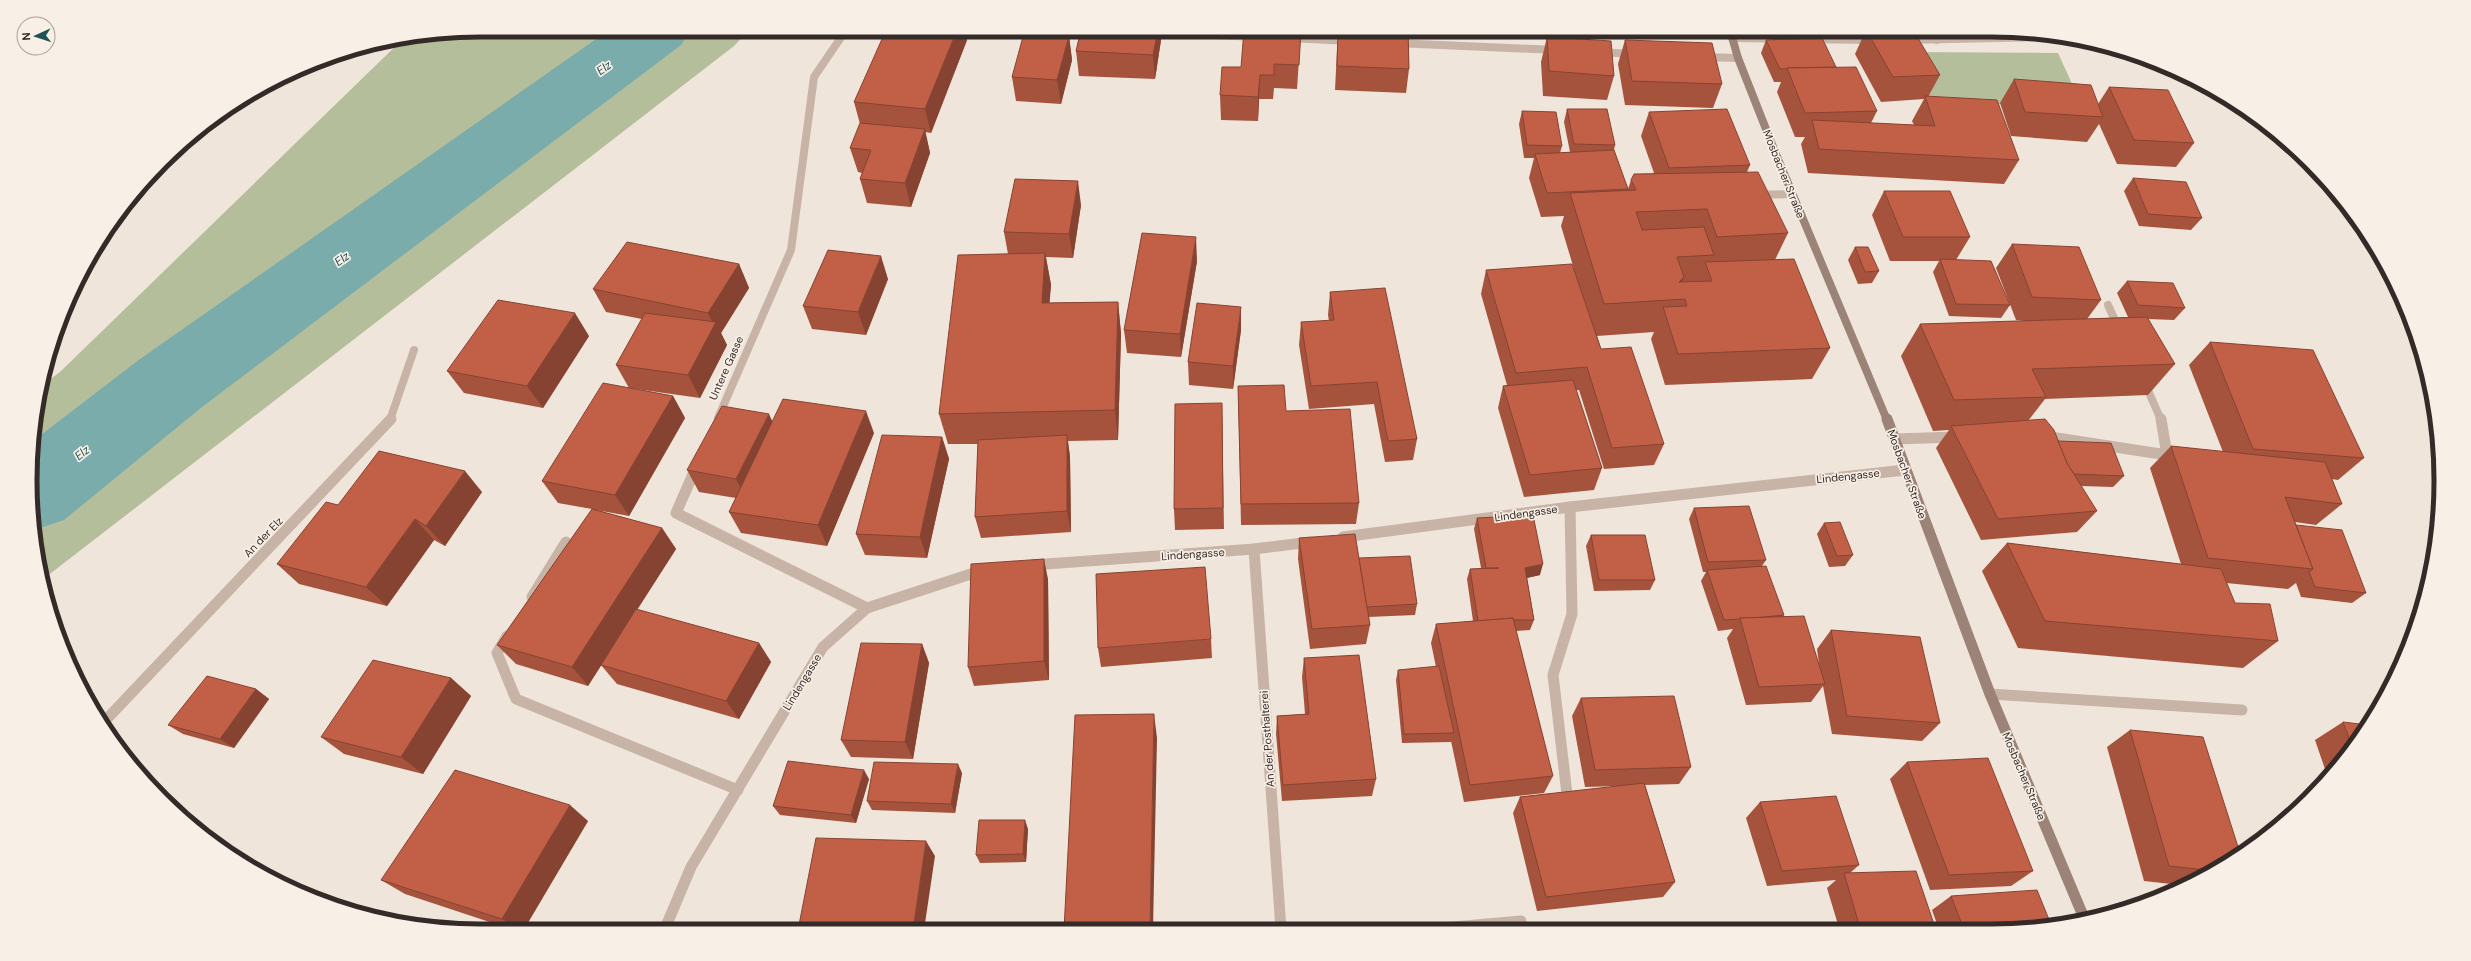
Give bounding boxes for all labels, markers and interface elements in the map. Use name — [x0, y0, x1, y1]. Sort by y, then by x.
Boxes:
north arrow — [16, 16, 56, 56]
text: N — [19, 32, 33, 41]
water label: Elz — [593, 57, 615, 79]
street label: Mosbacher Straße — [1760, 128, 1808, 220]
water label: Elz — [331, 248, 353, 270]
street label: Untere Gasse — [706, 334, 746, 402]
street label: Mosbacher Straße — [1884, 427, 1930, 521]
water label: Elz — [71, 442, 93, 464]
street label: Lindengasse — [1816, 466, 1880, 486]
street label: Lindengasse — [1494, 502, 1558, 524]
street label: An der Elz — [240, 514, 286, 560]
street label: Lindengasse — [1161, 545, 1225, 563]
street label: Lindengasse — [780, 651, 824, 713]
street label: An der Posthalterei — [1257, 690, 1277, 788]
street label: Mosbacher Straße — [1999, 730, 2049, 822]

